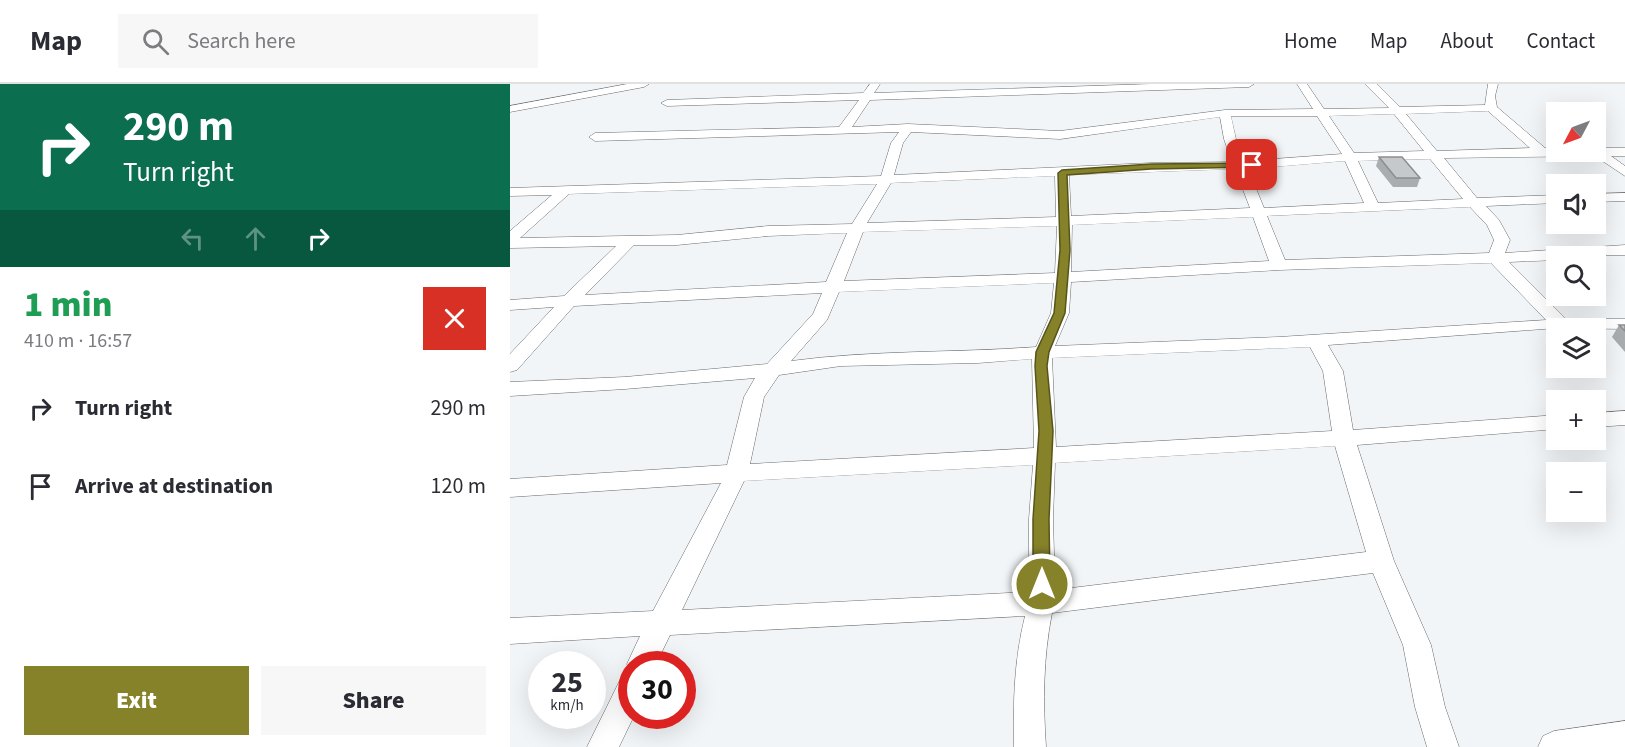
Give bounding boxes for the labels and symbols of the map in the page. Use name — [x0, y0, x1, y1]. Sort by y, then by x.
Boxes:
north arrow — [1546, 102, 1606, 162]
pin — [1226, 139, 1277, 190]
position arrow — [1010, 552, 1074, 616]
speed limit sign: 30 — [618, 651, 696, 729]

